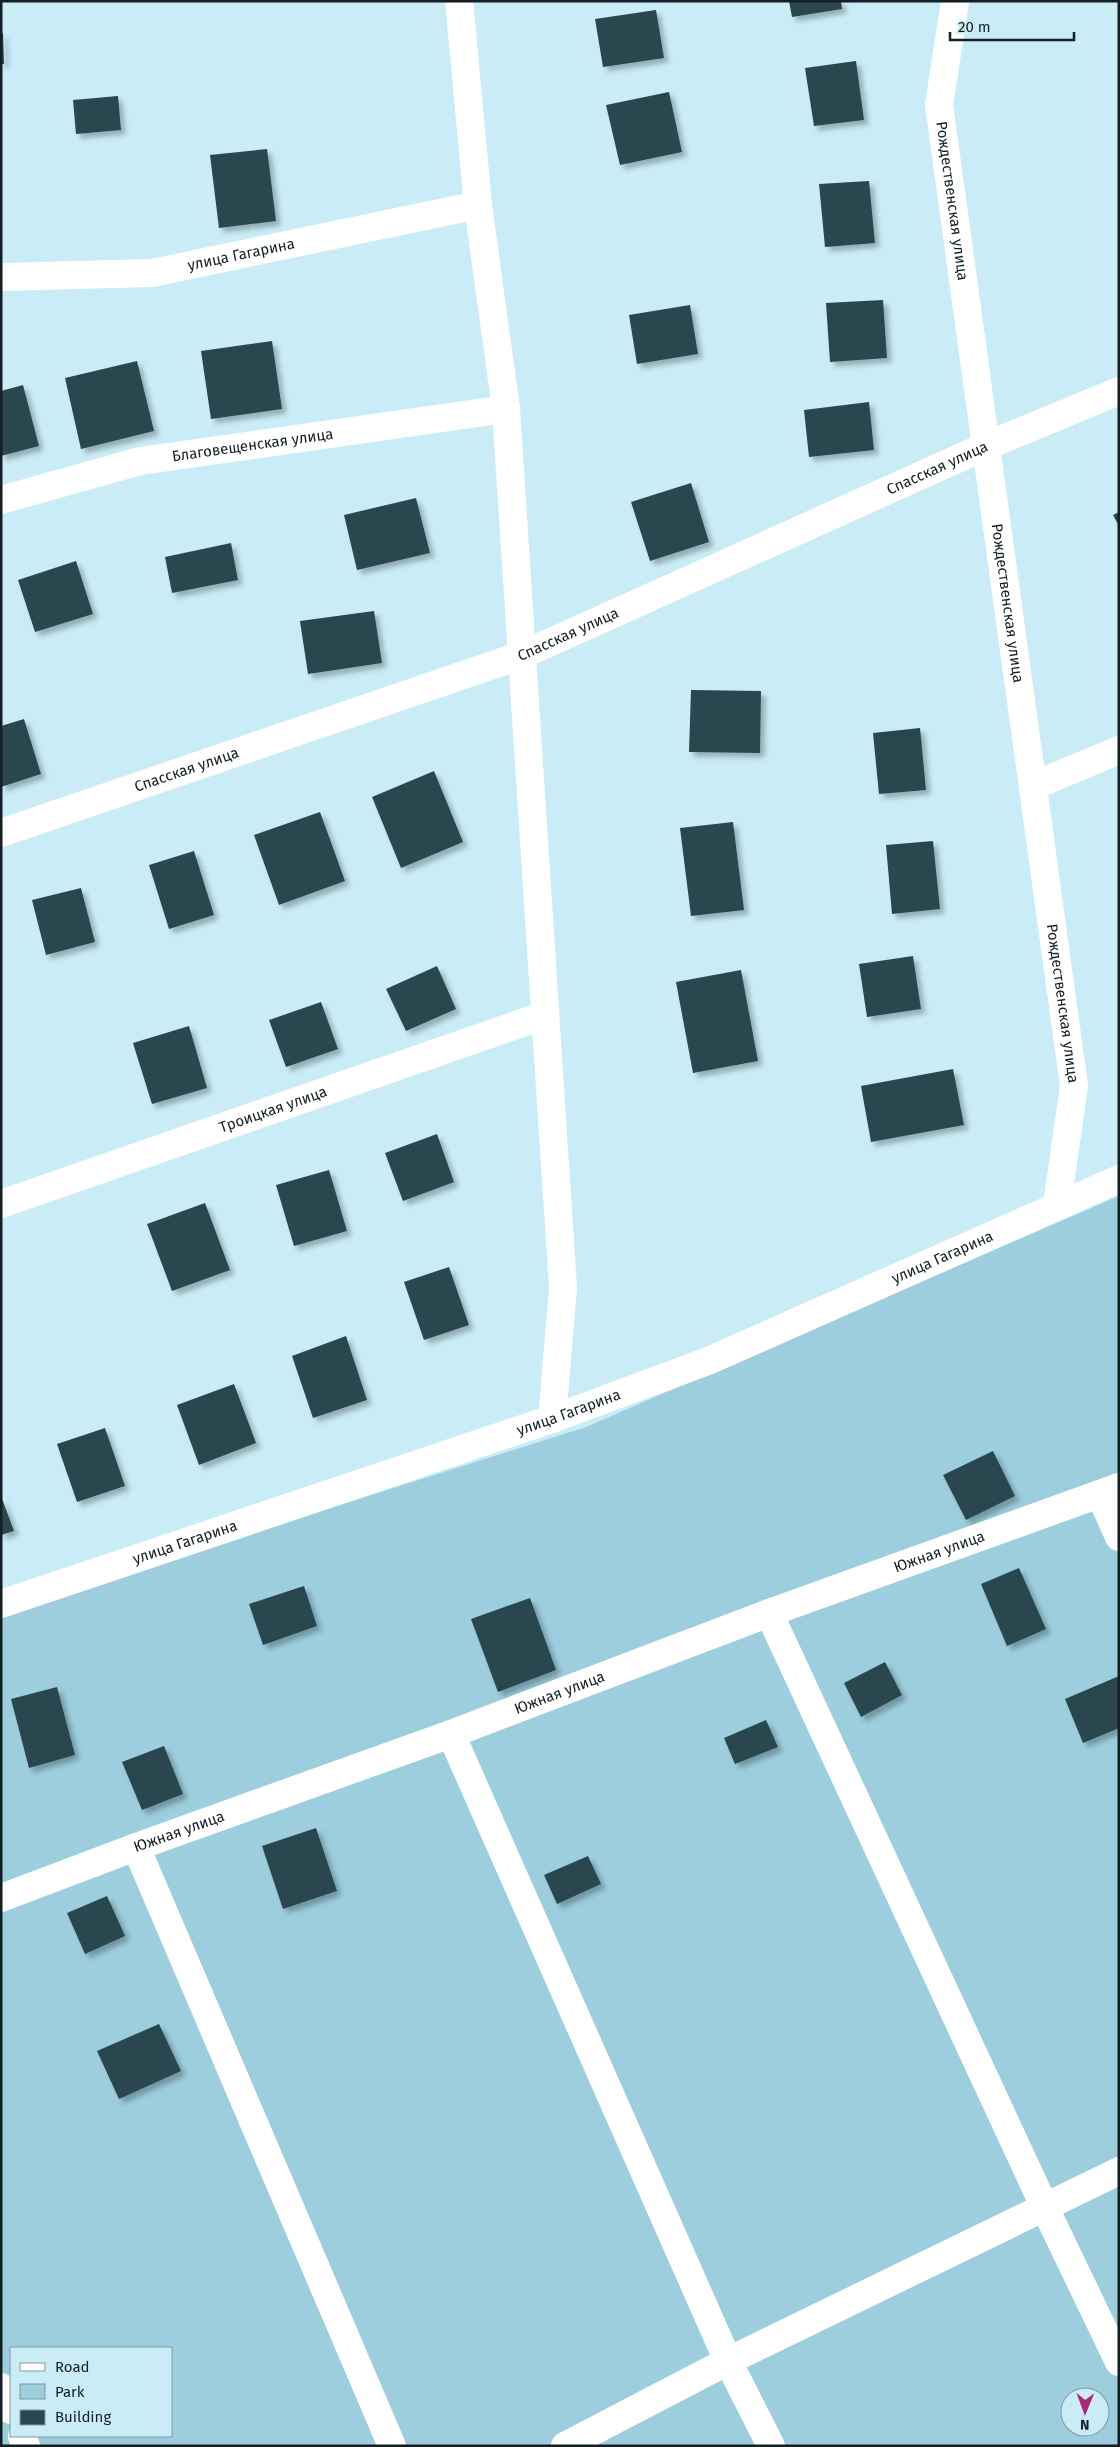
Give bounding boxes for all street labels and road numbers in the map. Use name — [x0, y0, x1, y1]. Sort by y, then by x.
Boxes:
street label: Рождественская улица — [932, 120, 972, 282]
street label: улица Гагарина — [186, 234, 296, 274]
street label: Благовещенская улица — [171, 425, 334, 465]
street label: Спасская улица — [884, 437, 991, 499]
street label: Рождественская улица — [988, 522, 1027, 684]
street label: Спасская улица — [515, 604, 621, 665]
street label: Спасская улица — [132, 743, 241, 796]
street label: Рождественская улица — [1043, 923, 1082, 1084]
street label: Троицкая улица — [217, 1082, 329, 1137]
street label: улица Гагарина — [889, 1227, 996, 1288]
street label: улица Гагарина — [514, 1385, 623, 1439]
street label: улица Гагарина — [130, 1516, 240, 1568]
street label: Южная улица — [891, 1527, 987, 1576]
street label: Южная улица — [512, 1667, 607, 1718]
street label: Южная улица — [131, 1807, 227, 1856]

